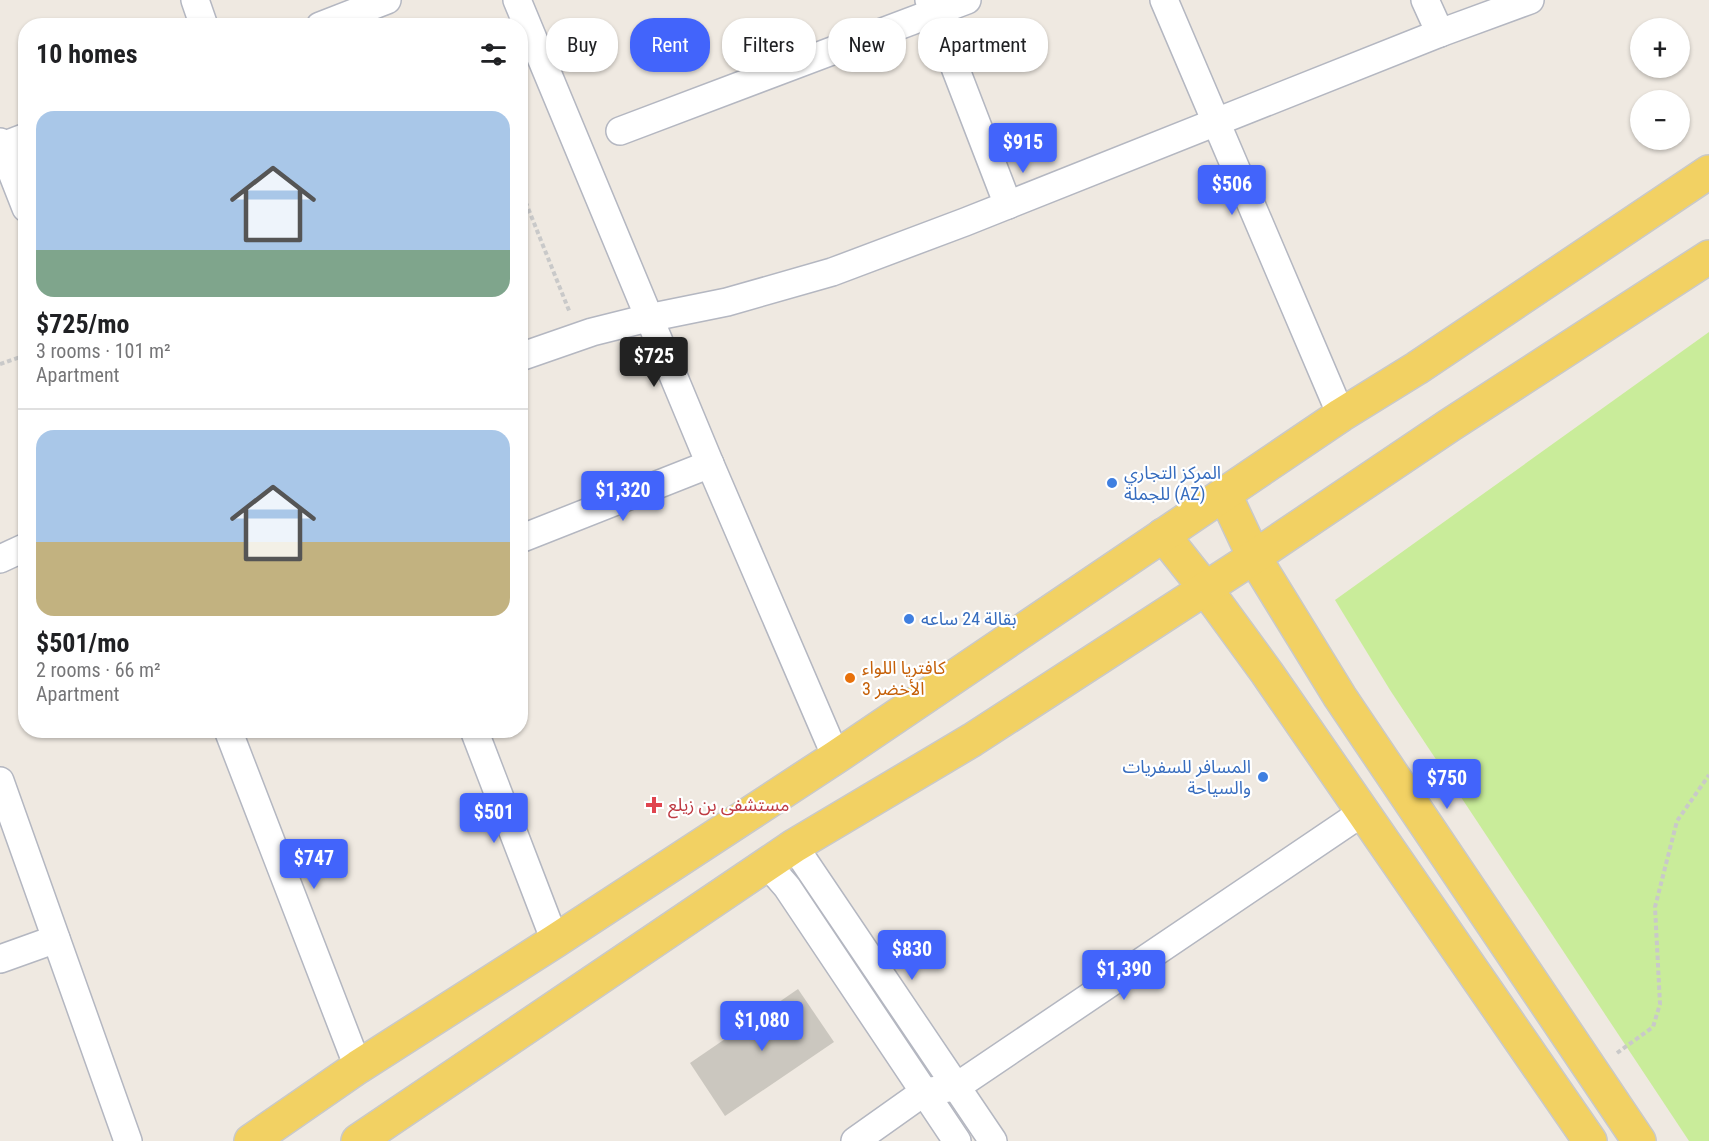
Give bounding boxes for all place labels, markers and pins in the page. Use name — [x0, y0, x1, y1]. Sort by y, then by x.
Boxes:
pin: $915 — [987, 123, 1059, 174]
pin: $506 — [1196, 165, 1268, 216]
pin: $725 — [618, 337, 690, 388]
place label: المركز التجاري للجملة (AZ) — [1124, 462, 1221, 505]
pin: $1,320 — [574, 471, 672, 522]
marker: المركز التجاري للجملة (AZ) — [1105, 476, 1119, 490]
place label: بقالة 24 ساعه — [921, 608, 1017, 629]
marker: بقالة 24 ساعه — [902, 612, 916, 626]
place label: كافتريا اللواء الأخضر 3 — [862, 657, 946, 700]
marker: كافتريا اللواء الأخضر 3 — [843, 671, 857, 685]
place label: المسافر للسفريات والسياحة — [1122, 756, 1251, 798]
pin: $750 — [1411, 759, 1483, 810]
marker: المسافر للسفريات والسياحة — [1256, 770, 1270, 784]
pin: $501 — [458, 793, 530, 844]
place label: مستشفى بن زيلع — [668, 794, 790, 819]
marker: مستشفى بن زيلع — [645, 796, 663, 814]
pin: $747 — [278, 839, 350, 890]
pin: $830 — [876, 930, 948, 981]
pin: $1,390 — [1075, 950, 1173, 1001]
pin: $1,080 — [713, 1001, 811, 1052]

